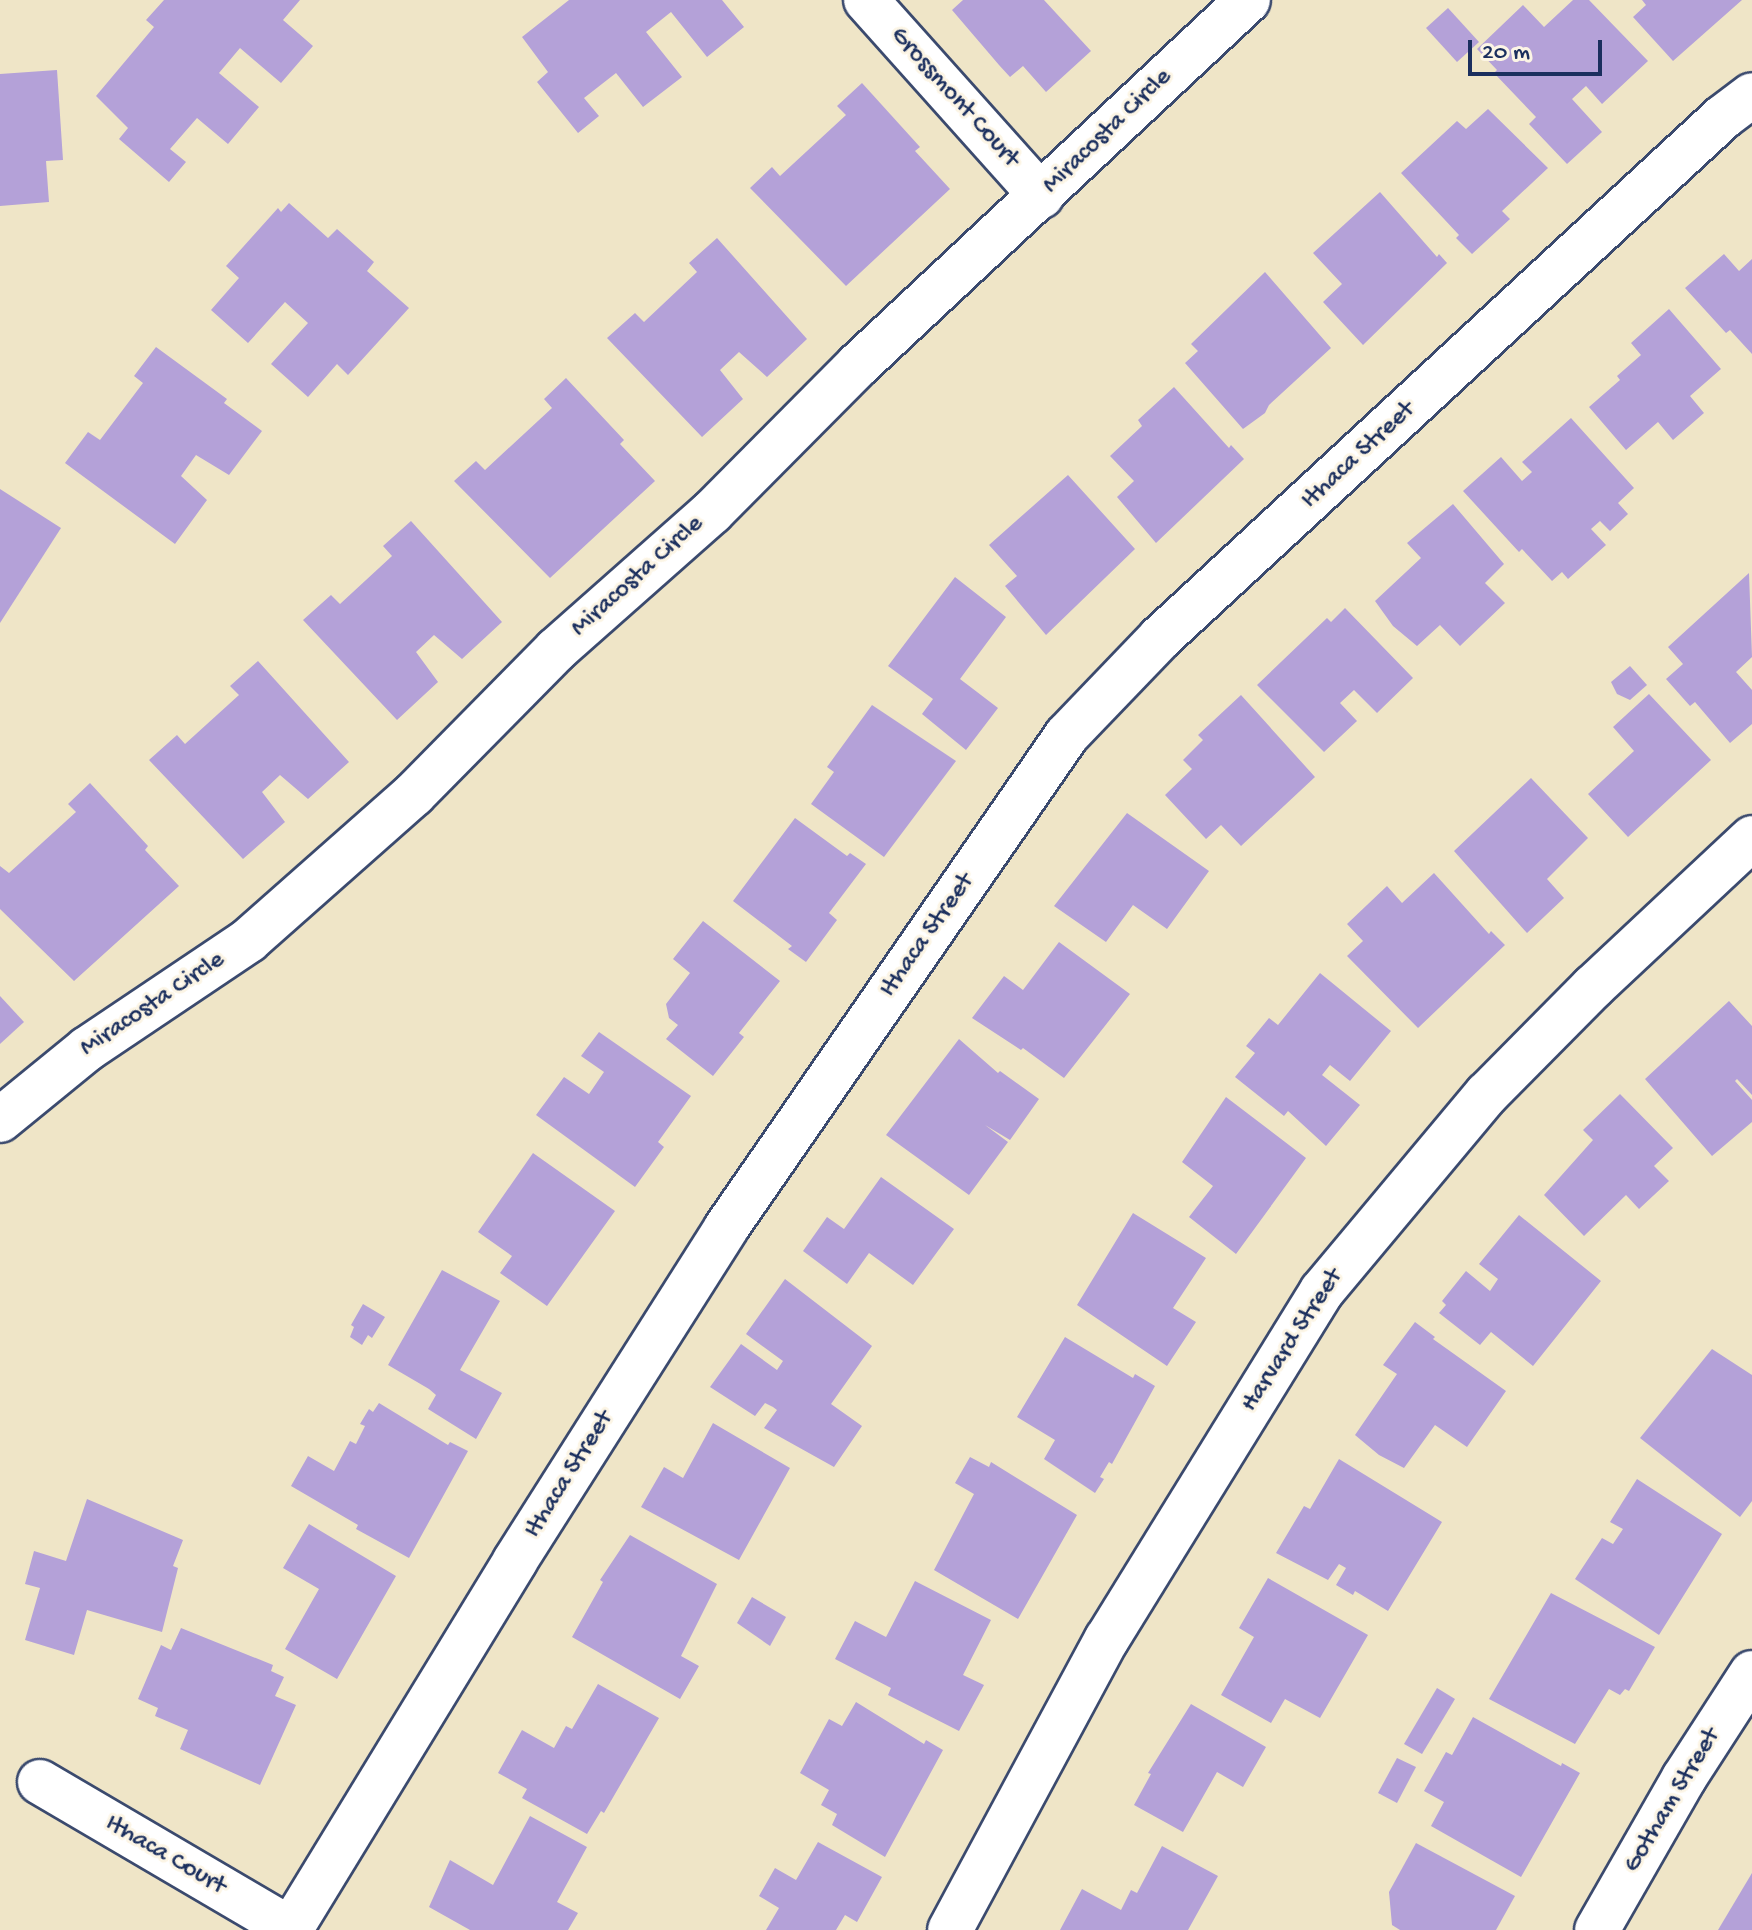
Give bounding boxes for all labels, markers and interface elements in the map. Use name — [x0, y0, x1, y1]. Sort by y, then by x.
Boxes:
street label: Grossmont Court — [883, 21, 1025, 175]
scale bar — [1472, 24, 1606, 74]
text: 20 m — [1482, 39, 1530, 68]
street label: Miracosta Circle — [1037, 63, 1179, 201]
street label: Ithaca Street — [1296, 395, 1422, 517]
street label: Miracosta Circle — [565, 509, 711, 645]
street label: Ithaca Street — [874, 868, 982, 1004]
street label: Miracosta Circle — [75, 945, 231, 1065]
street label: Harvard Street — [1235, 1264, 1351, 1418]
street label: Ithaca Street — [519, 1406, 621, 1544]
street label: Gotham Street — [1618, 1723, 1728, 1879]
street label: Ithaca Court — [99, 1809, 231, 1903]

